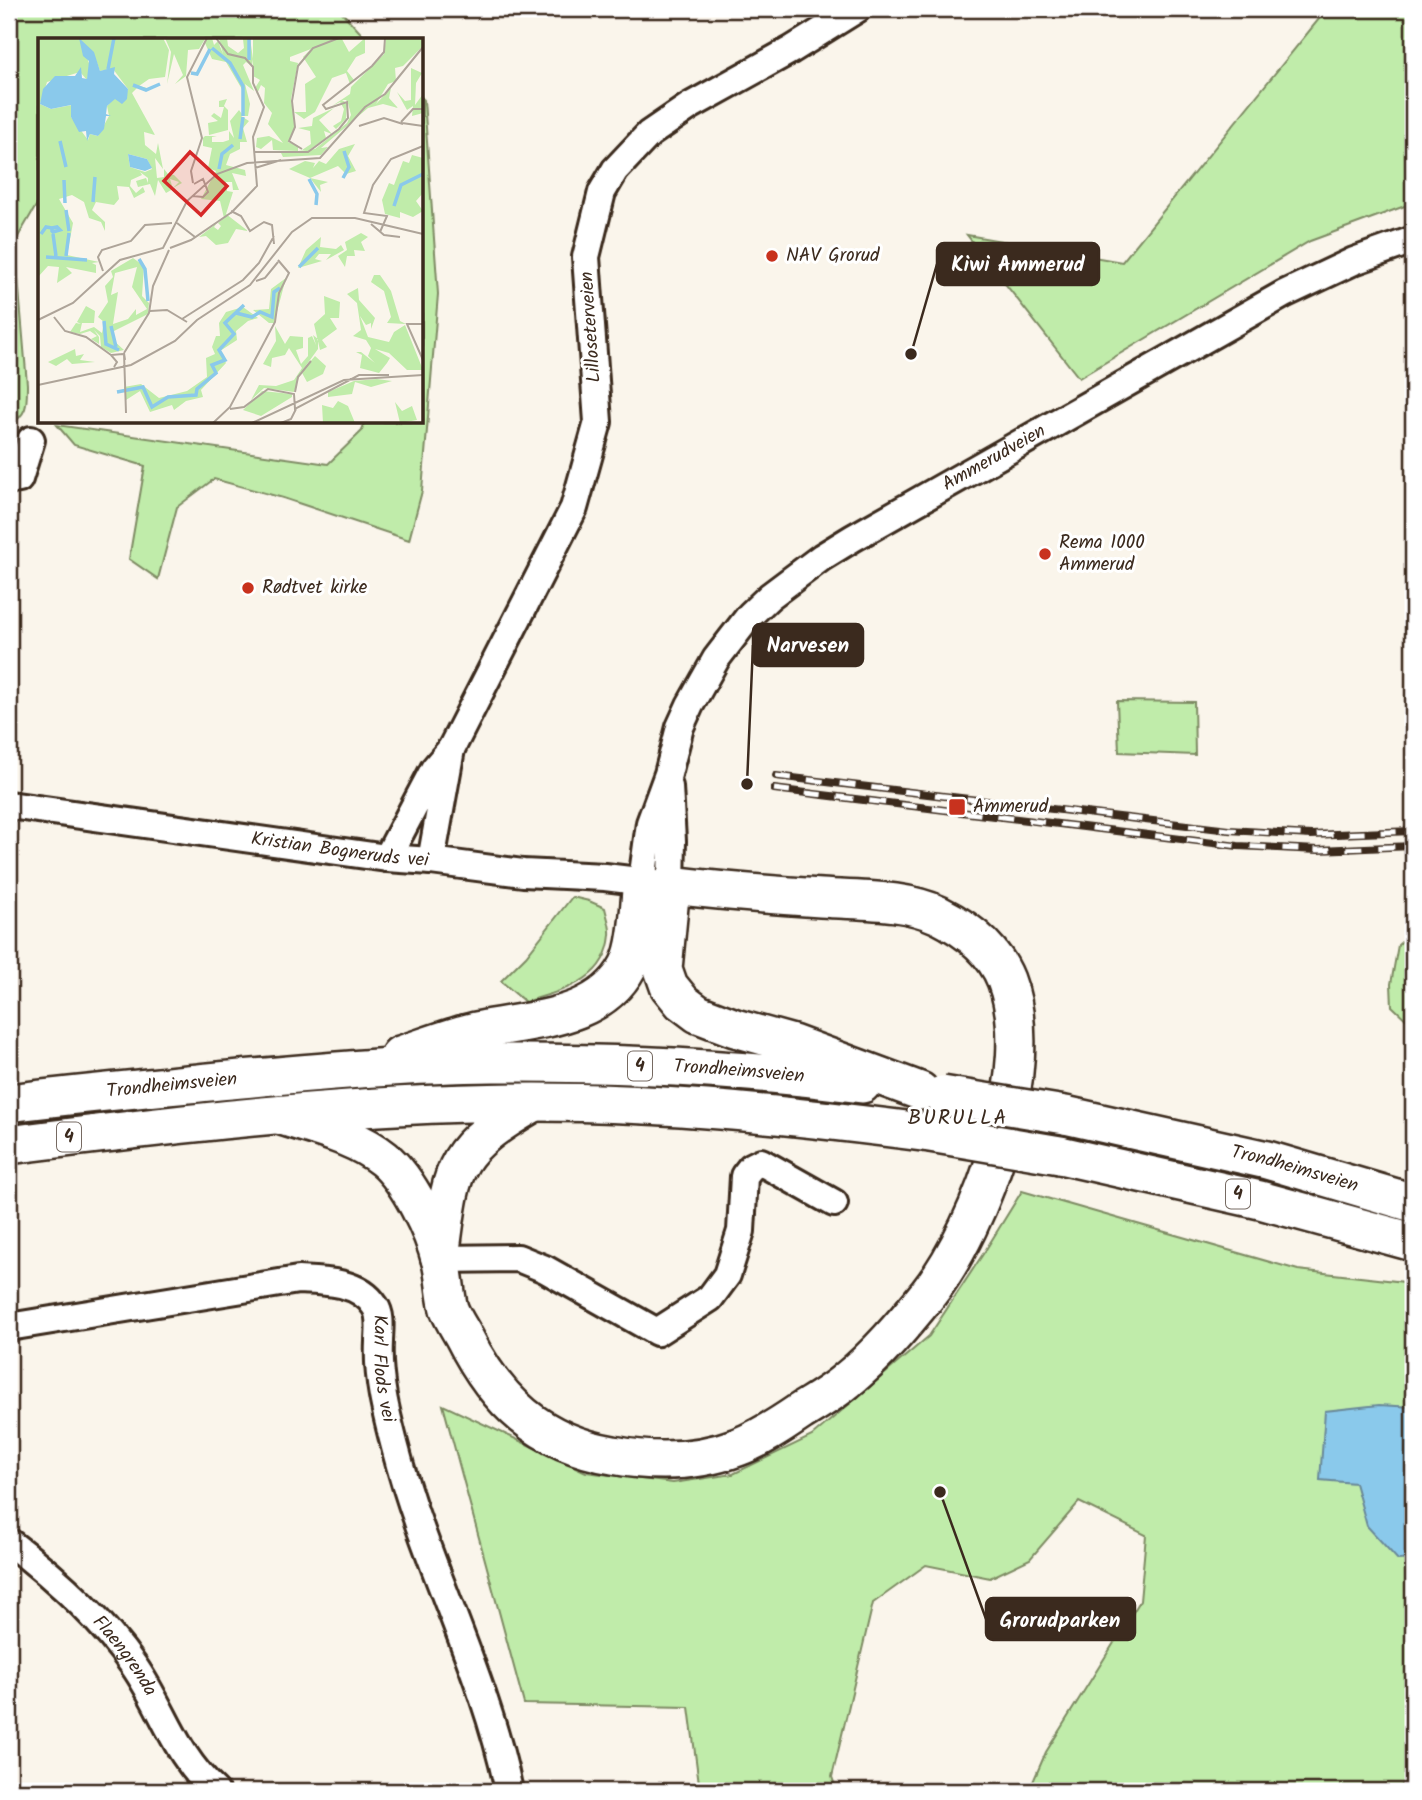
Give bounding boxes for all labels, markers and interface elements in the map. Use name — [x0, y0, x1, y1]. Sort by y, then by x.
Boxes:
inset map — [38, 38, 424, 424]
place label: NAV Grorud — [786, 241, 880, 271]
callout: Kiwi Ammerud — [937, 243, 1099, 285]
marker: NAV Grorud — [764, 248, 780, 264]
text: Kiwi Ammerud — [951, 249, 1085, 282]
street label: Lilloseterveien — [572, 270, 610, 384]
street label: Ammerudveien — [937, 417, 1052, 500]
place label: Rema 1000 Ammerud — [1059, 528, 1145, 580]
marker: Rema 1000 Ammerud — [1037, 546, 1053, 562]
place label: Rødtvet kirke — [262, 573, 368, 603]
marker: Rødtvet kirke — [240, 580, 256, 596]
callout: Narvesen — [753, 624, 863, 666]
text: Narvesen — [767, 630, 849, 663]
place label: Ammerud — [973, 792, 1049, 822]
marker: Ammerud — [947, 797, 967, 817]
street label: Kristian Bogneruds vei — [249, 824, 431, 876]
road number: 4 — [628, 1051, 652, 1080]
street label: Trondheimsveien — [673, 1052, 806, 1092]
street label: Trondheimsveien — [105, 1064, 239, 1107]
district label: BURULLA — [908, 1102, 1008, 1135]
road number: 4 — [57, 1122, 81, 1152]
street label: Trondheimsveien — [1228, 1137, 1362, 1201]
road number: 4 — [1226, 1180, 1250, 1209]
street label: Karl Flods vei — [364, 1313, 404, 1427]
callout: Grorudparken — [986, 1598, 1135, 1640]
text: Grorudparken — [1000, 1605, 1120, 1638]
street label: Flaengrenda — [85, 1608, 165, 1702]

